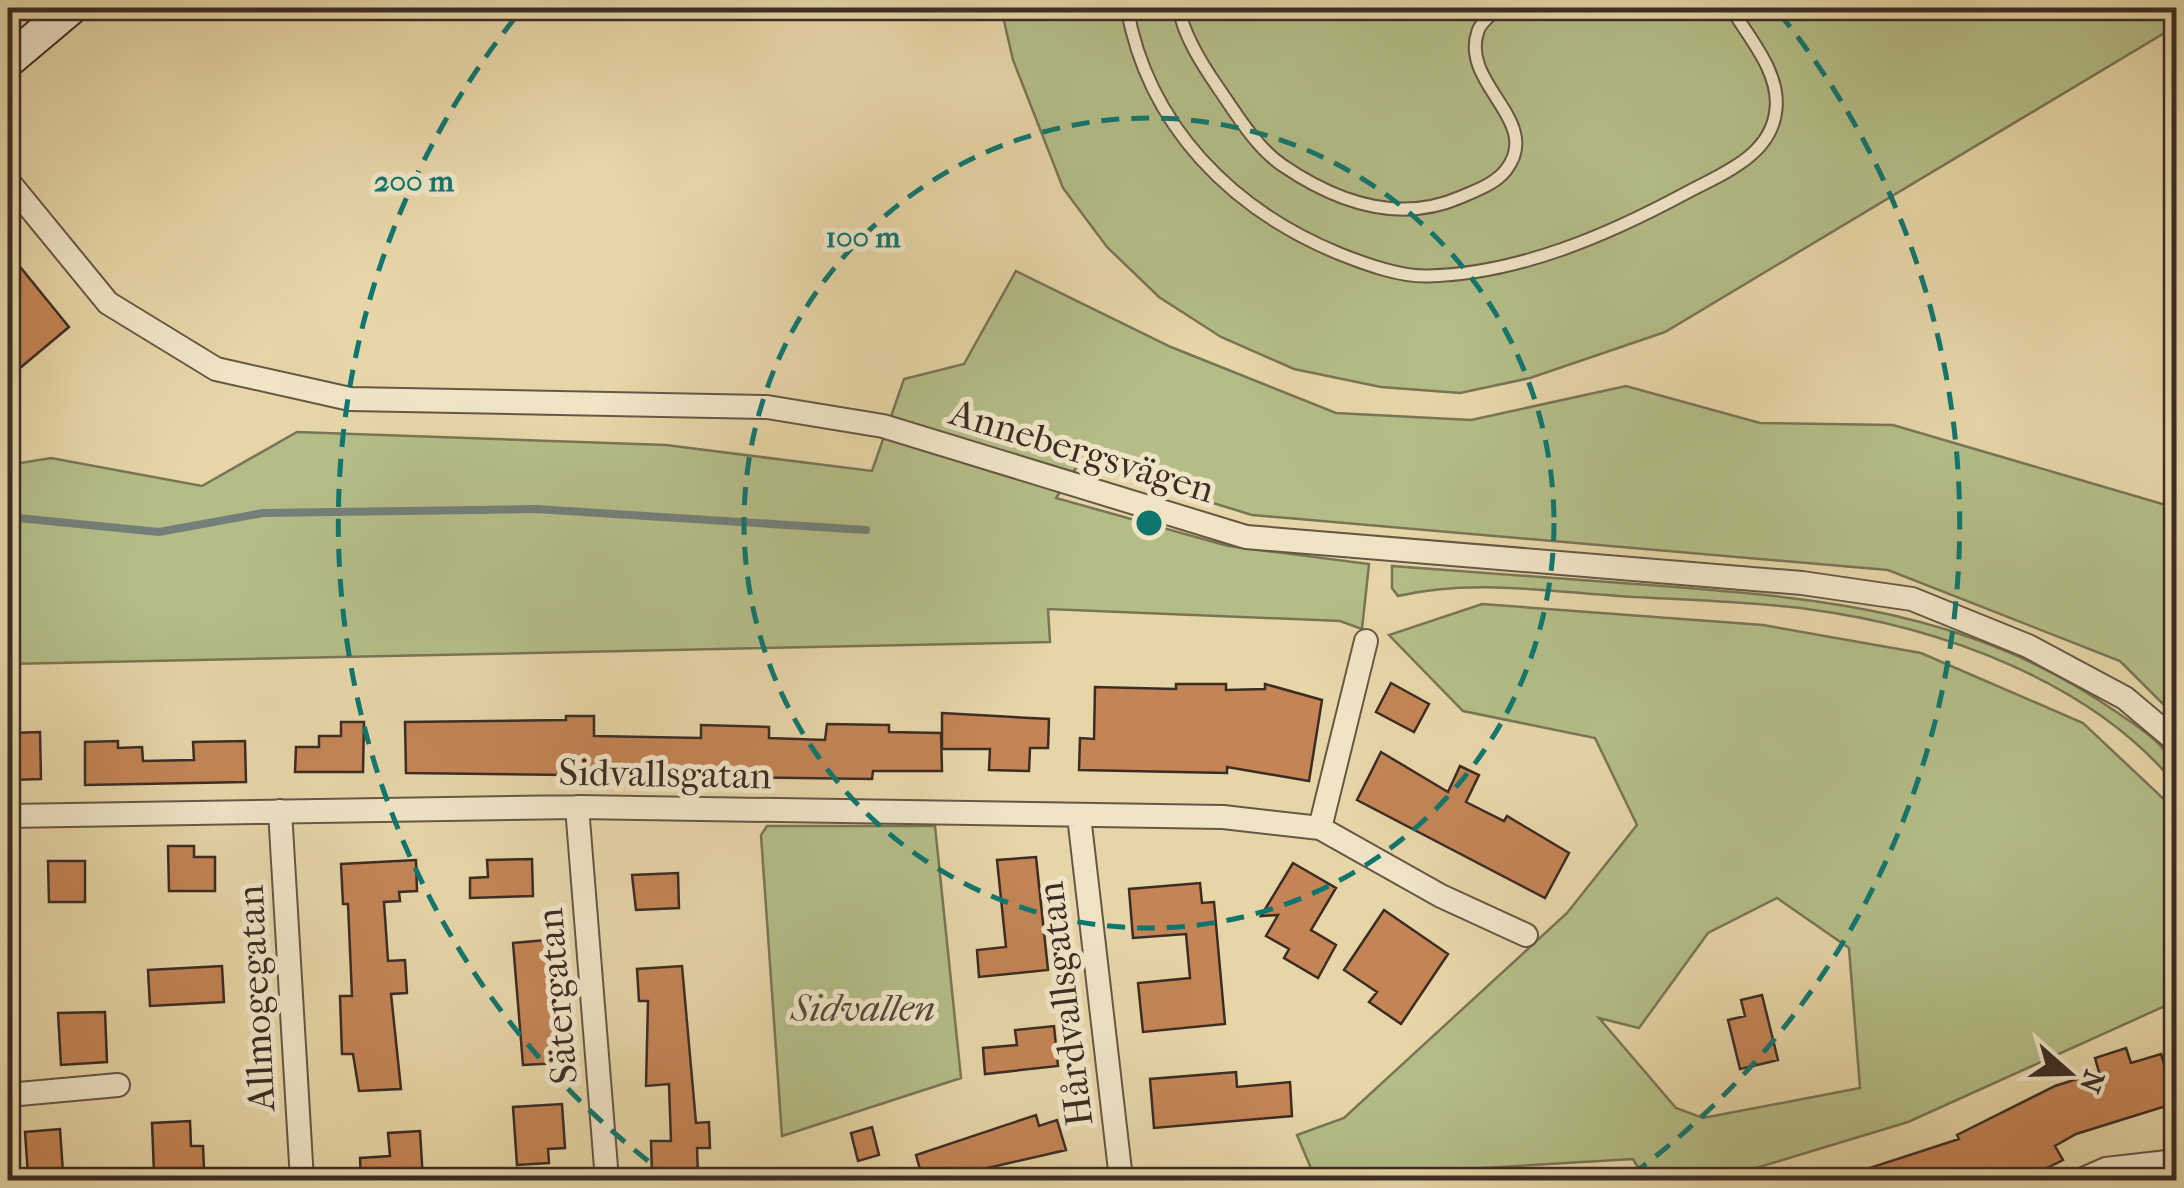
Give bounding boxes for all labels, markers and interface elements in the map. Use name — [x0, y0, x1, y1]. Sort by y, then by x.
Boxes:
text: 200 m — [374, 164, 455, 199]
text: 100 m — [825, 220, 902, 255]
street label: Annebergsvägen — [943, 389, 1220, 513]
centre of rings — [1131, 505, 1167, 541]
street label: Sidvallsgatan — [558, 750, 772, 798]
street label: Hårdvallsgatan — [1028, 879, 1102, 1129]
street label: Allmogegatan — [228, 884, 285, 1114]
street label: Sätergatan — [527, 906, 587, 1086]
park label: Sidvallen — [790, 986, 935, 1031]
north arrow — [2019, 1023, 2119, 1123]
text: N — [2073, 1066, 2111, 1098]

